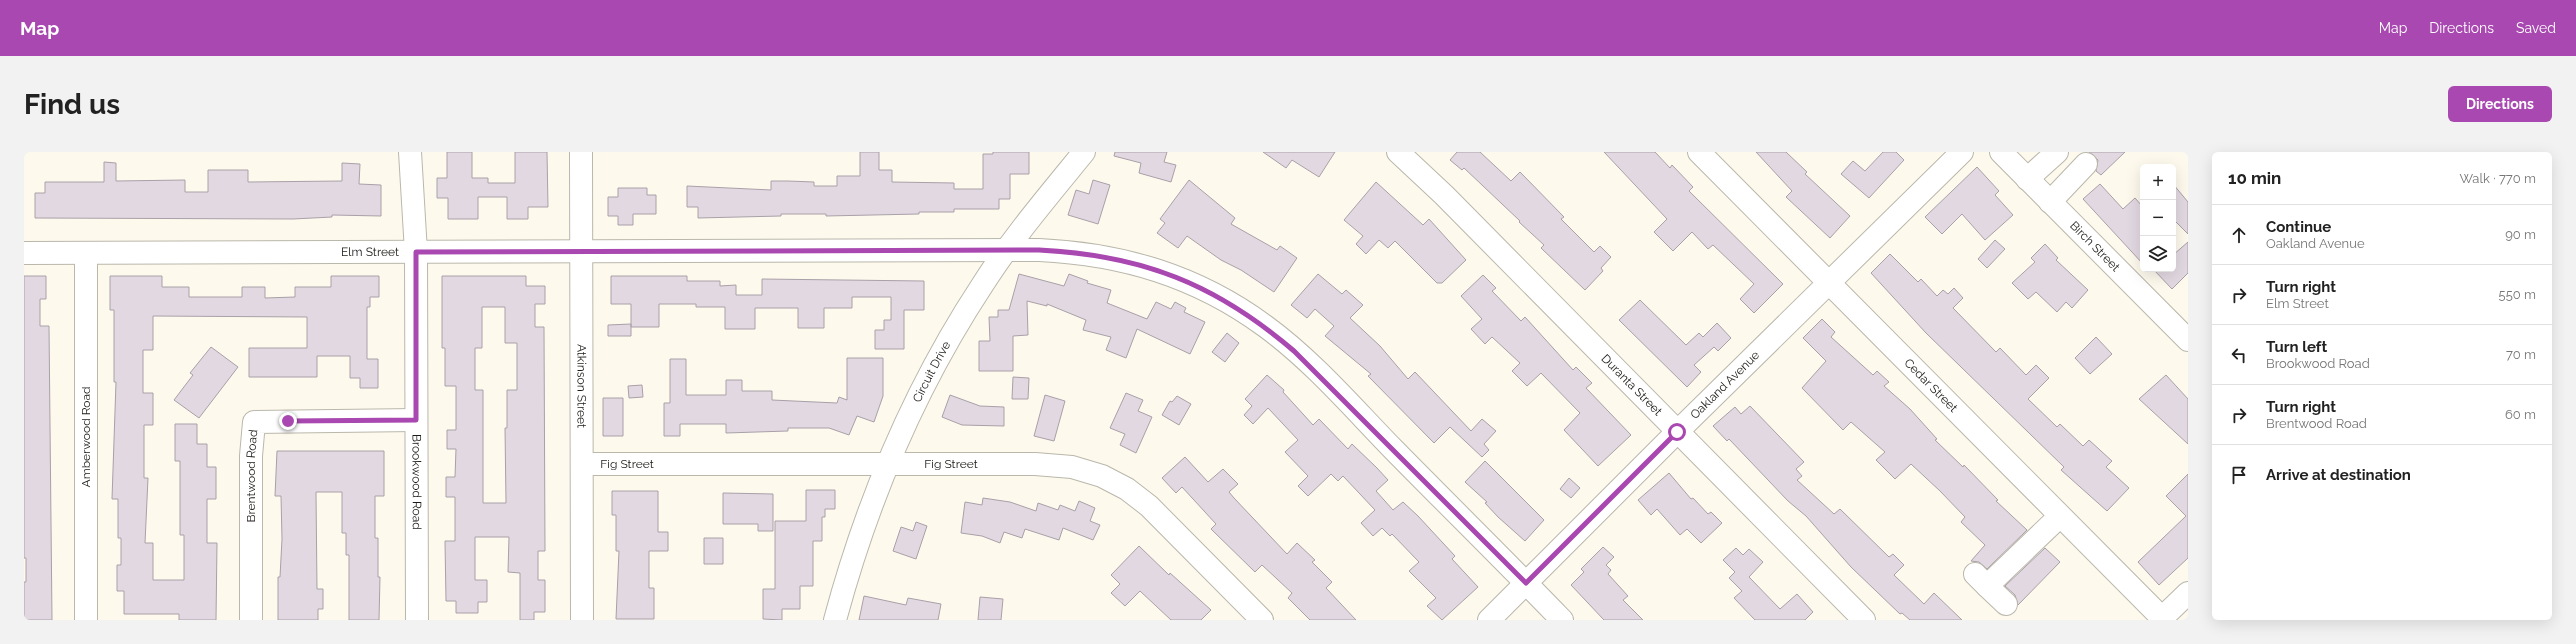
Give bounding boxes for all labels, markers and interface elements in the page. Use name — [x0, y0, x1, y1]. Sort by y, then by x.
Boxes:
text: Map — [20, 17, 59, 39]
text: Map — [2379, 20, 2407, 36]
text: Directions — [2429, 20, 2494, 36]
text: Saved — [2516, 20, 2556, 36]
button: Directions — [2448, 86, 2552, 122]
text: Find us — [24, 88, 120, 121]
map controls — [2140, 164, 2176, 272]
button: + — [2140, 164, 2176, 200]
text: 10 min — [2228, 168, 2281, 188]
text: Walk · 770 m — [2459, 171, 2536, 186]
button: − — [2140, 200, 2176, 236]
street label: Birch Street — [2067, 218, 2123, 274]
text: Continue — [2266, 218, 2331, 236]
icon: ahead — [2228, 224, 2250, 246]
text: 90 m — [2505, 227, 2536, 242]
button: layers — [2140, 236, 2176, 272]
text: Oakland Avenue — [2266, 236, 2365, 251]
street label: Elm Street — [341, 245, 399, 259]
text: Turn right — [2266, 278, 2336, 296]
icon: right — [2228, 284, 2250, 306]
text: 550 m — [2499, 287, 2536, 302]
text: Elm Street — [2266, 296, 2329, 311]
text: Turn left — [2266, 338, 2327, 356]
street label: Circuit Drive — [910, 339, 953, 405]
street label: Atkinson Street — [574, 344, 589, 428]
icon: left — [2228, 344, 2250, 366]
text: 70 m — [2506, 347, 2536, 362]
street label: Oakland Avenue — [1688, 348, 1762, 422]
street label: Duranta Street — [1598, 351, 1665, 418]
street label: Cedar Street — [1901, 356, 1960, 415]
text: Brookwood Road — [2266, 356, 2370, 371]
street label: Amberwood Road — [79, 387, 93, 487]
text: Turn right — [2266, 398, 2336, 416]
icon: right — [2228, 404, 2250, 426]
text: 60 m — [2505, 407, 2536, 422]
route end — [279, 412, 297, 430]
text: Brentwood Road — [2266, 416, 2367, 431]
route start — [1668, 423, 1686, 441]
street label: Brentwood Road — [244, 429, 260, 523]
street label: Brookwood Road — [409, 434, 424, 530]
street label: Fig Street — [600, 457, 654, 471]
street label: Fig Street — [924, 457, 978, 471]
icon: arrive — [2228, 464, 2250, 486]
text: Arrive at destination — [2266, 466, 2411, 484]

